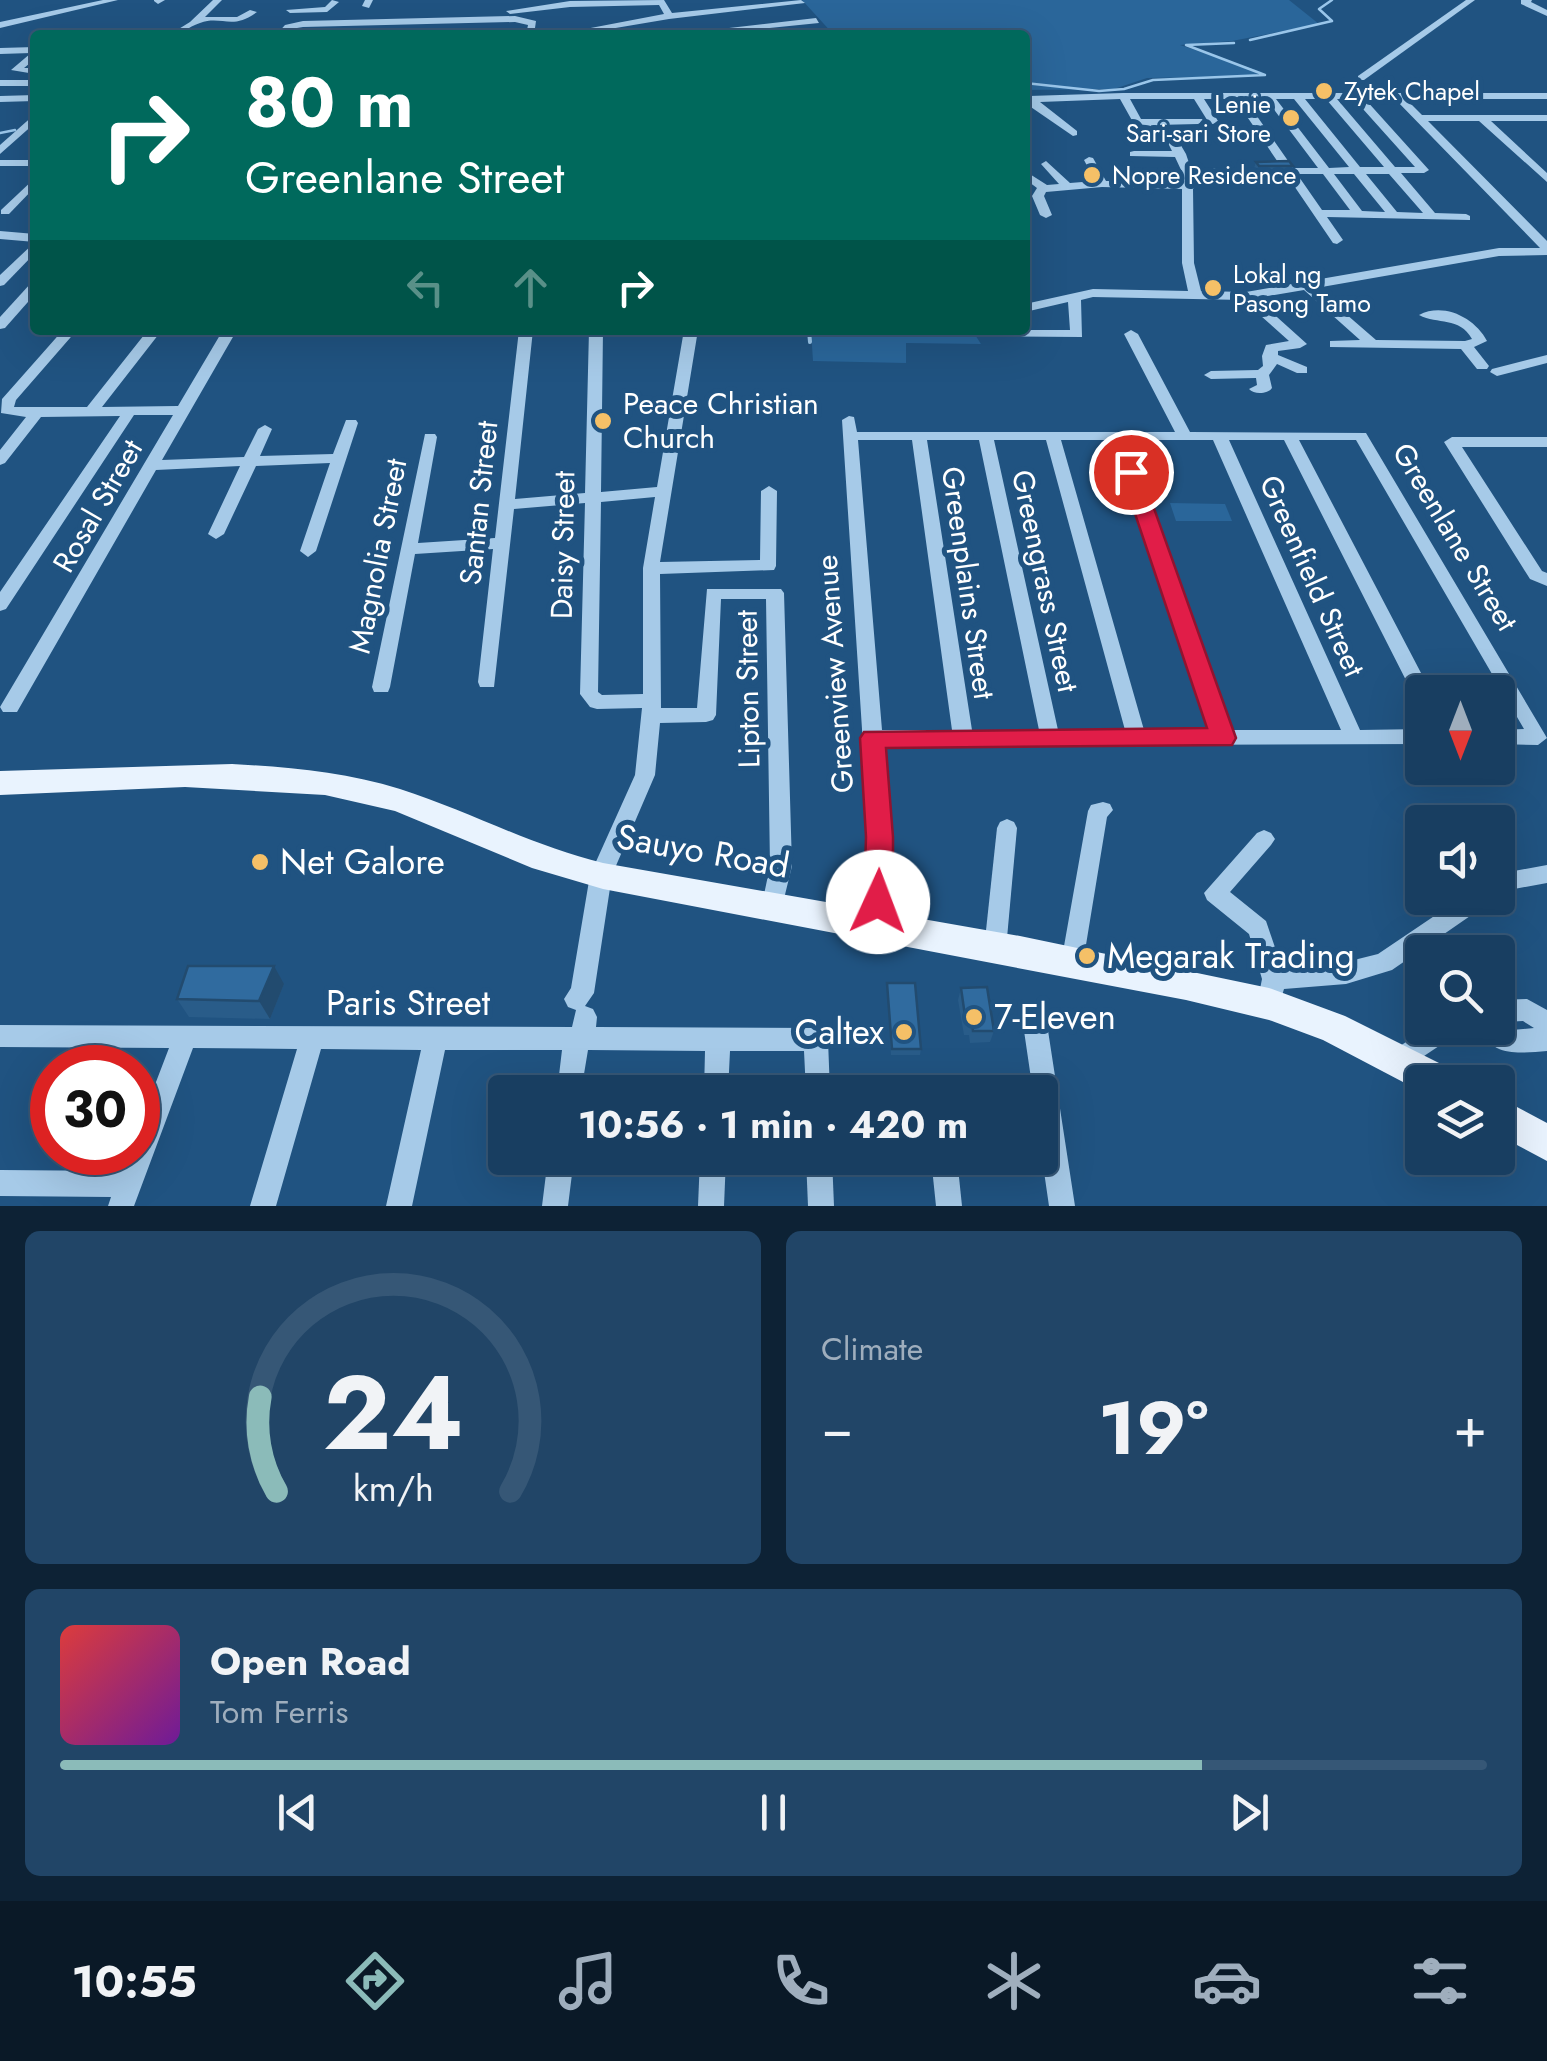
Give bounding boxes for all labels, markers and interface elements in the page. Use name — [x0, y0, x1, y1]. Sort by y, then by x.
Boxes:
text: 80 m — [245, 52, 414, 153]
icon: right — [80, 70, 210, 200]
place label: Zytek Chapel — [1344, 73, 1480, 109]
marker: Zytek Chapel — [1313, 80, 1335, 102]
place label: Lenie Sari-sari Store — [1126, 86, 1271, 151]
marker: Lenie Sari-sari Store — [1280, 107, 1302, 129]
text: Greenlane Street — [245, 145, 564, 210]
place label: Nopre Residence — [1112, 157, 1296, 193]
marker: Nopre Residence — [1081, 164, 1103, 186]
place label: Lokal ng Pasong Tamo — [1233, 256, 1371, 321]
icon: left — [398, 260, 453, 315]
icon: ahead — [503, 260, 558, 315]
icon: right — [608, 260, 663, 315]
marker: Lokal ng Pasong Tamo — [1202, 277, 1224, 299]
place label: Peace Christian Church — [623, 382, 819, 459]
marker: Peace Christian Church — [592, 410, 614, 432]
street label: Santan Street — [449, 418, 509, 587]
pin — [1089, 430, 1174, 515]
street label: Rosal Street — [42, 431, 153, 580]
street label: Greenlane Street — [1382, 434, 1529, 640]
icon: arrive — [1104, 445, 1159, 500]
street label: Magnolia Street — [338, 454, 418, 657]
street label: Greenplains Street — [931, 464, 1006, 703]
street label: Greengrass Street — [1001, 466, 1090, 697]
street label: Greenfield Street — [1249, 468, 1376, 684]
street label: Daisy Street — [540, 470, 585, 620]
street label: Greenview Avenue — [805, 554, 864, 794]
street label: Lipton Street — [725, 609, 770, 769]
north arrow — [1405, 675, 1515, 785]
map controls — [1405, 675, 1515, 1175]
button: sound — [1405, 805, 1515, 915]
street label: Sauyo Road — [613, 811, 793, 891]
place label: Net Galore — [280, 837, 445, 887]
position arrow — [826, 850, 930, 954]
marker: Net Galore — [249, 851, 271, 873]
place label: Megarak Trading — [1107, 931, 1355, 981]
button: search — [1405, 935, 1515, 1045]
marker: Megarak Trading — [1076, 945, 1098, 967]
street label: Paris Street — [326, 978, 491, 1028]
place label: 7-Eleven — [994, 992, 1116, 1042]
marker: 7-Eleven — [963, 1006, 985, 1028]
place label: Caltex — [795, 1007, 884, 1057]
marker: Caltex — [893, 1021, 915, 1043]
speed limit sign: 30 — [30, 1045, 160, 1175]
button: layers — [1405, 1065, 1515, 1175]
text: 10:56 · 1 min · 420 m — [578, 1097, 968, 1152]
text: Climate — [821, 1326, 923, 1372]
text: 24 — [323, 1338, 463, 1488]
text: 19° — [1098, 1374, 1209, 1482]
text: − — [821, 1388, 853, 1468]
text: + — [1453, 1388, 1487, 1468]
text: km/h — [353, 1463, 433, 1514]
text: Open Road — [210, 1634, 411, 1689]
text: Tom Ferris — [210, 1689, 348, 1735]
icon: previous — [270, 1785, 325, 1840]
icon: pause — [746, 1785, 801, 1840]
icon: next — [1222, 1785, 1277, 1840]
icon: directions — [340, 1946, 410, 2016]
icon: music — [553, 1946, 623, 2016]
icon: phone — [766, 1946, 836, 2016]
icon: climate — [979, 1946, 1049, 2016]
icon: car — [1192, 1946, 1262, 2016]
icon: filters — [1405, 1946, 1475, 2016]
text: 10:55 — [72, 1949, 197, 2014]

